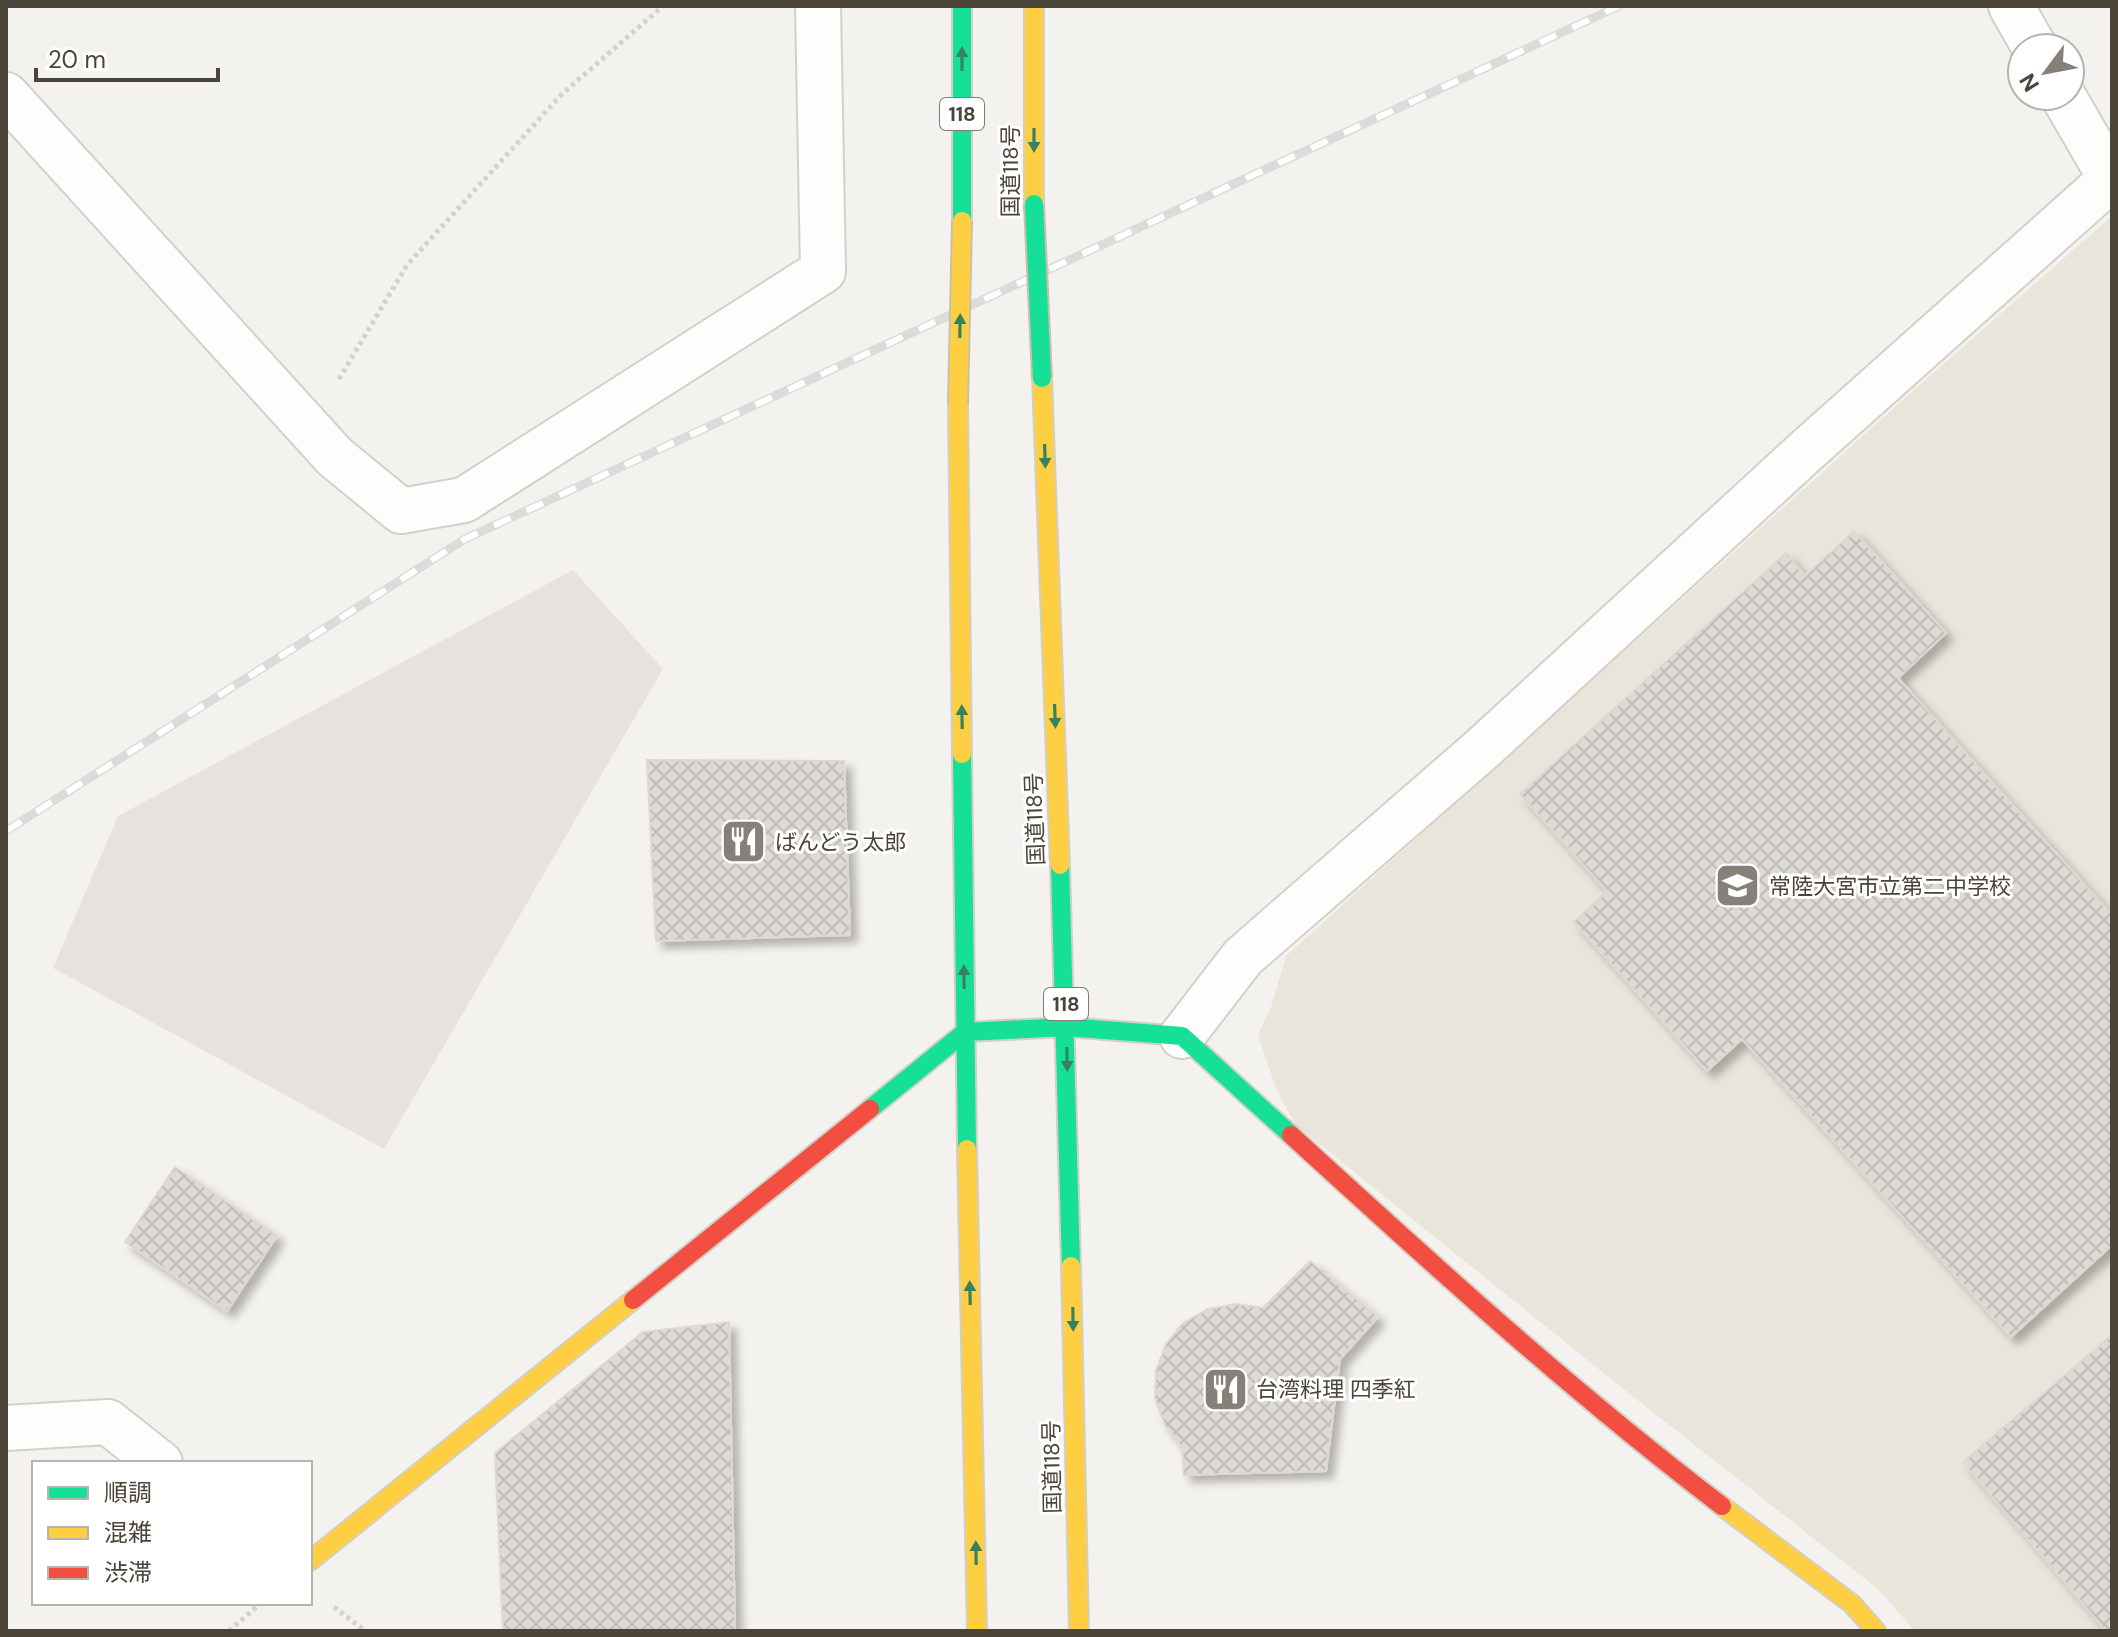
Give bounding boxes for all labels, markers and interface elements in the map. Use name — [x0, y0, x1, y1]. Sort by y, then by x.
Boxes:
scale bar — [36, 32, 218, 82]
north arrow — [2006, 32, 2086, 112]
text: 20 m — [48, 44, 106, 75]
one-way arrow — [956, 46, 968, 71]
text: N — [2013, 68, 2046, 97]
road number: 118 — [940, 98, 984, 130]
street label: 国道118号 — [996, 124, 1025, 218]
one-way arrow — [1028, 128, 1040, 153]
one-way arrow — [954, 313, 966, 338]
one-way arrow — [1039, 444, 1052, 469]
one-way arrow — [955, 704, 968, 729]
one-way arrow — [1048, 704, 1061, 729]
street label: 国道118号 — [1019, 772, 1051, 866]
restaurant icon: ばんどう太郎 — [720, 818, 768, 866]
place label: ばんどう太郎 — [775, 828, 906, 857]
school or university icon: 常陸大宮市立第二中学校 — [1714, 862, 1762, 910]
place label: 常陸大宮市立第二中学校 — [1769, 872, 2011, 901]
one-way arrow — [958, 964, 970, 989]
road number: 118 — [1044, 988, 1088, 1020]
one-way arrow — [1061, 1047, 1073, 1072]
one-way arrow — [964, 1280, 977, 1305]
one-way arrow — [1066, 1307, 1079, 1332]
restaurant icon: 台湾料理 四季紅 — [1201, 1365, 1249, 1413]
place label: 台湾料理 四季紅 — [1256, 1375, 1416, 1404]
street label: 国道118号 — [1037, 1420, 1067, 1514]
legend — [32, 1461, 312, 1605]
text: 順調 — [104, 1477, 152, 1508]
text: 混雑 — [104, 1517, 152, 1548]
one-way arrow — [970, 1540, 982, 1565]
text: 渋滞 — [104, 1557, 152, 1588]

